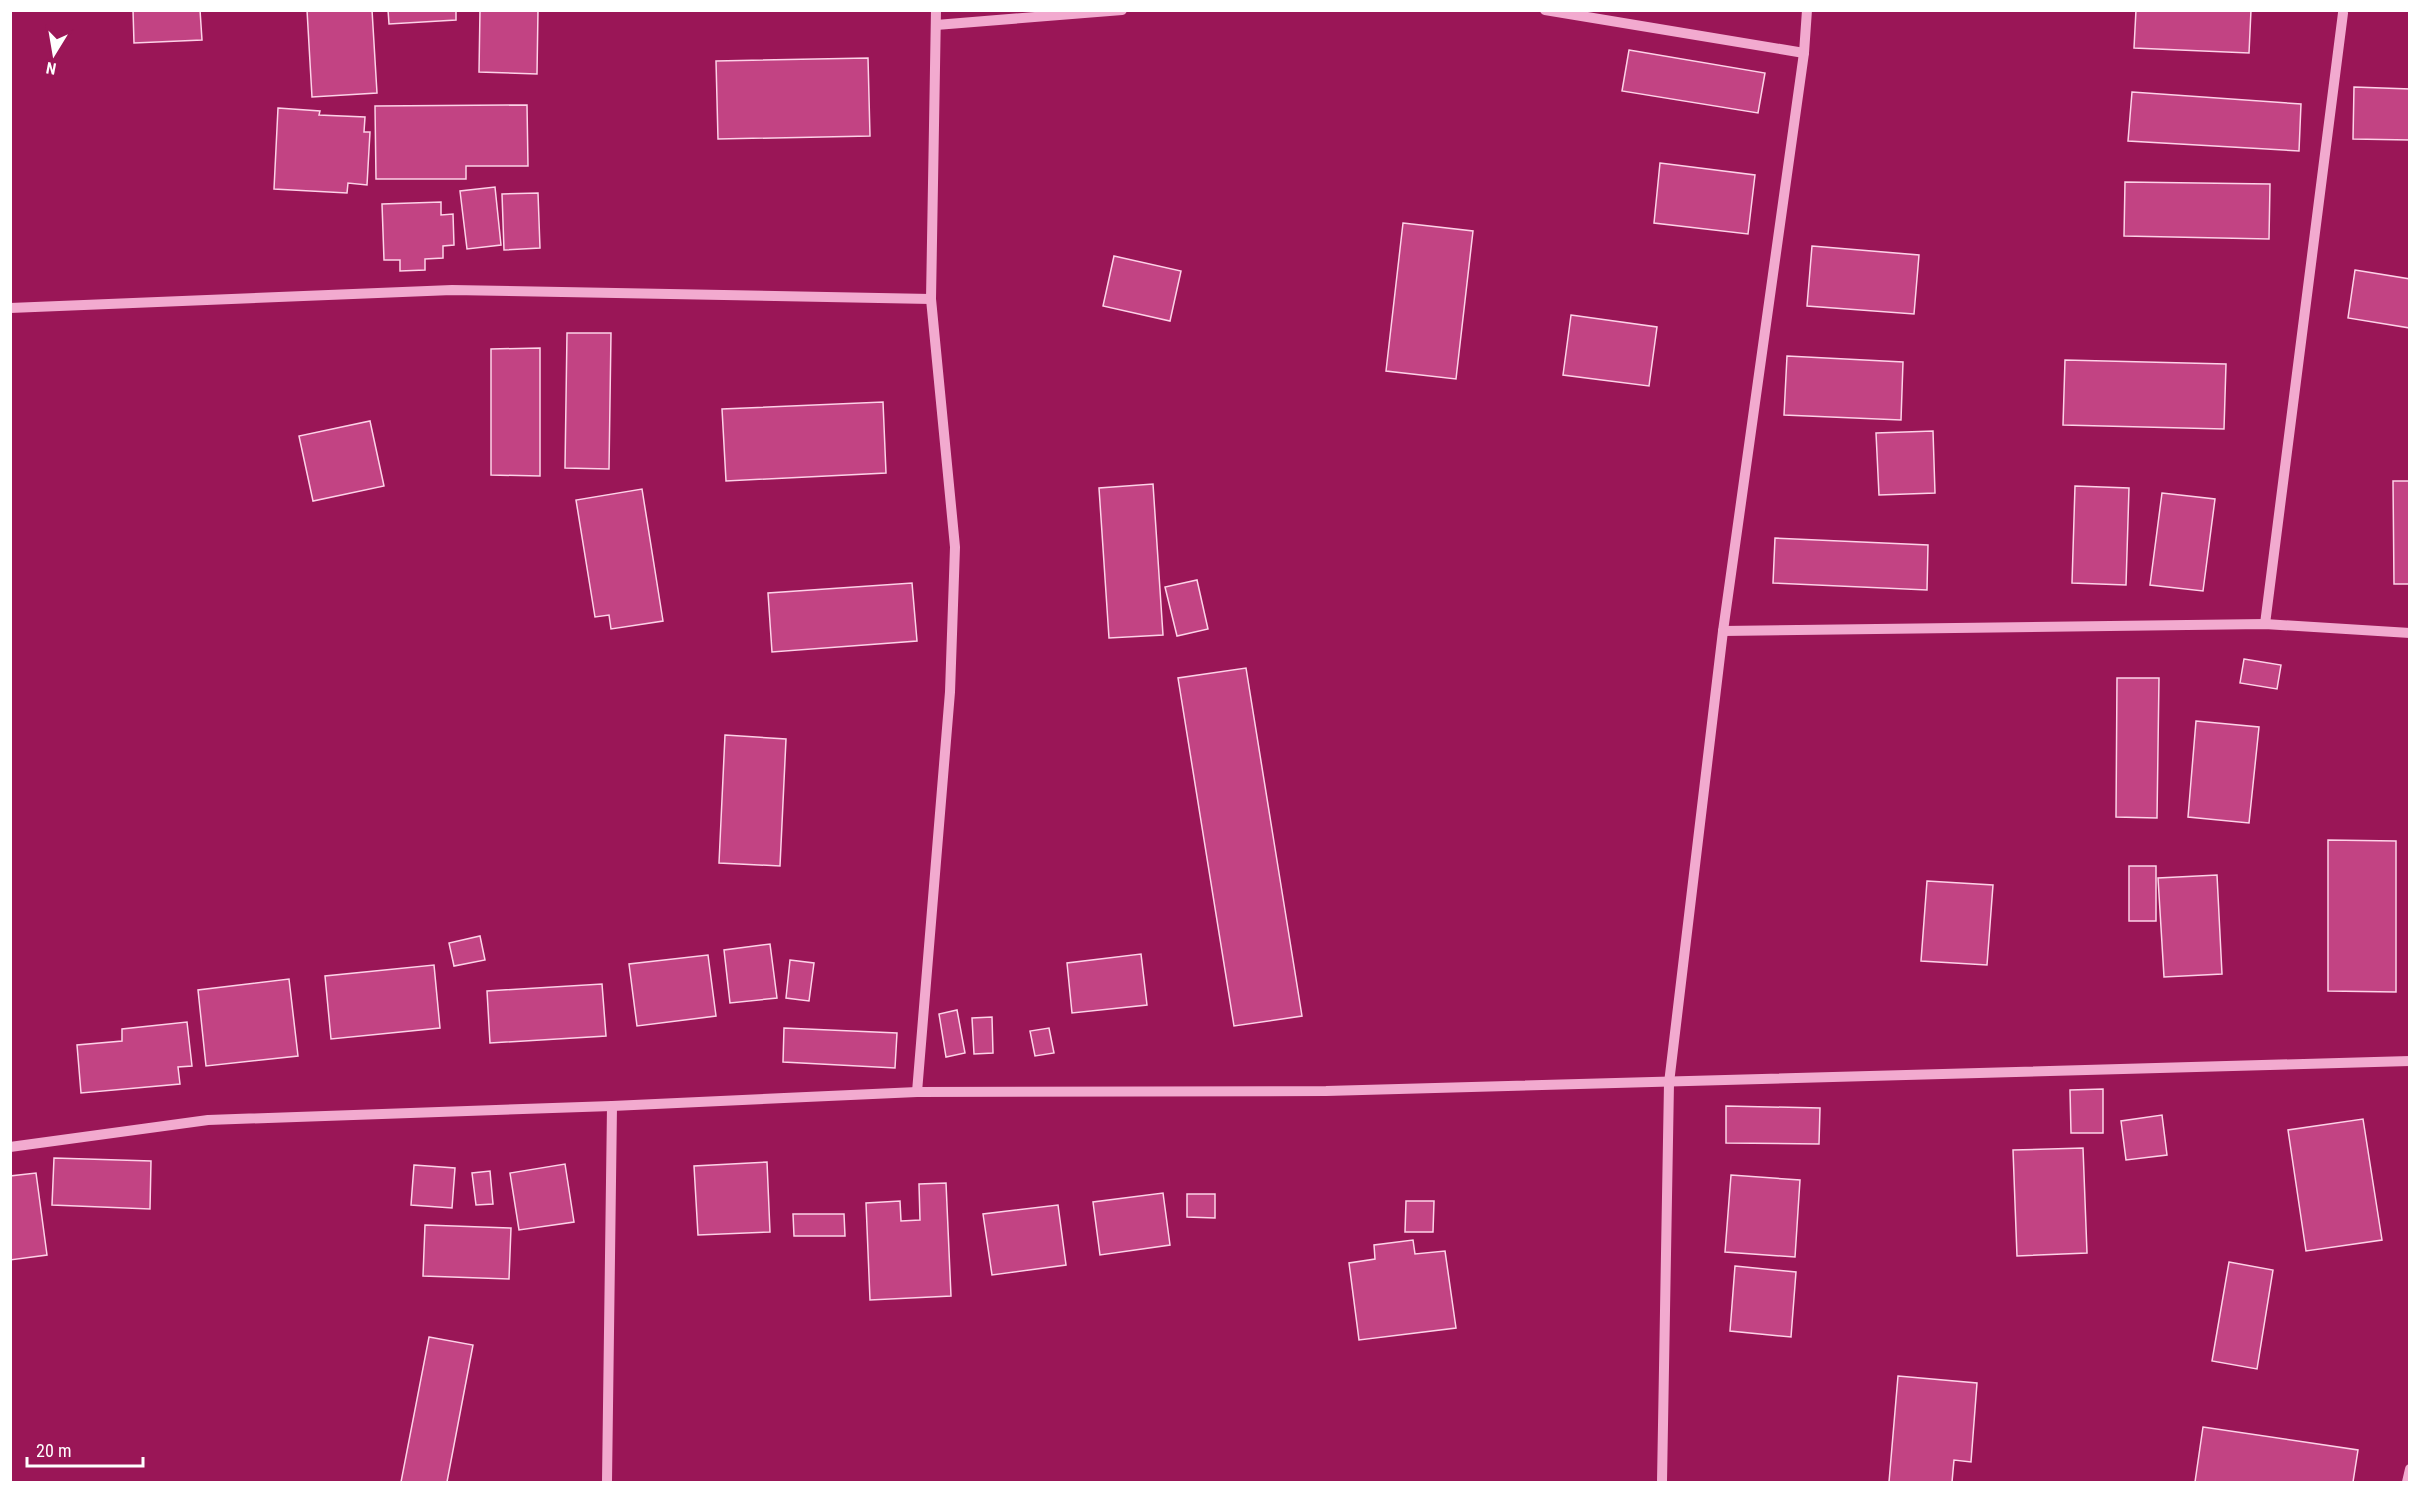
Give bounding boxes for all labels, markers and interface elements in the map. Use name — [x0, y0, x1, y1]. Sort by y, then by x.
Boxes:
north arrow — [24, 24, 84, 84]
text: N — [45, 58, 58, 78]
scale bar — [27, 1430, 142, 1468]
text: 20 m — [36, 1440, 71, 1461]

